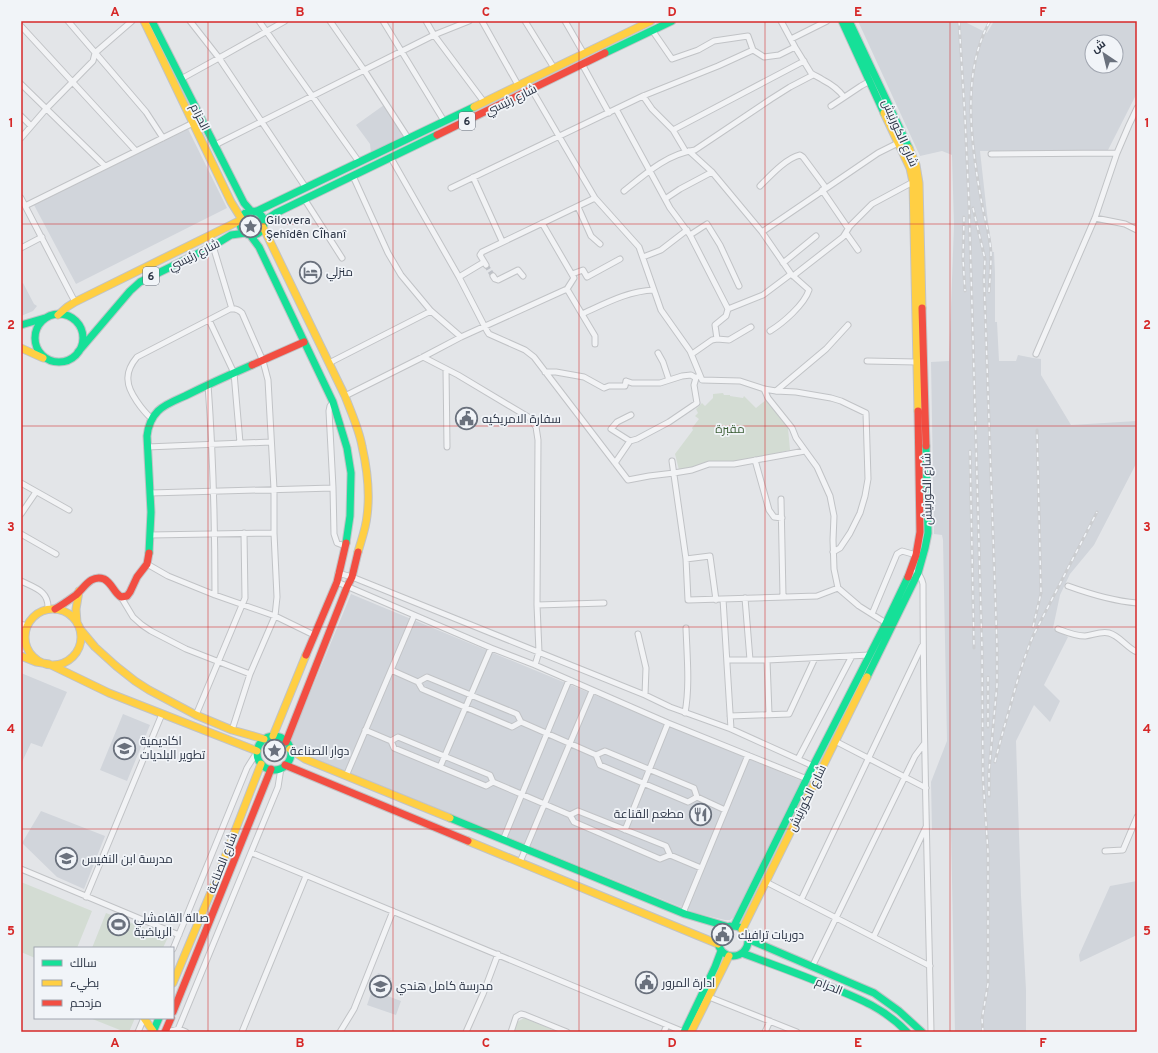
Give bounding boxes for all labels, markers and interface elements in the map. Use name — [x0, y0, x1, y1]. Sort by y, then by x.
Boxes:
text: A — [110, 5, 120, 21]
text: B — [296, 5, 305, 21]
text: C — [482, 5, 490, 21]
text: D — [667, 5, 677, 21]
text: E — [854, 5, 862, 21]
text: F — [1039, 5, 1047, 21]
north arrow — [1084, 34, 1124, 74]
text: ش — [1089, 37, 1109, 56]
street label: شارع رئيسي — [483, 81, 540, 121]
street label: شارع الكورنيش — [877, 97, 921, 170]
street label: الحزام — [186, 101, 213, 134]
road number: 6 — [459, 112, 475, 130]
text: 1 — [8, 116, 14, 132]
text: 1 — [1144, 116, 1150, 132]
place label: Gilovera Şehîdên CÎhanî — [266, 213, 347, 243]
place icon: Gilovera Şehîdên CÎhanî — [238, 214, 264, 240]
street label: شارع رئيسي — [166, 236, 223, 277]
hotel icon: منزلي — [298, 259, 324, 285]
place label: منزلي — [326, 265, 353, 282]
road number: 6 — [143, 267, 159, 285]
text: 2 — [7, 318, 15, 334]
text: 2 — [1143, 318, 1151, 334]
public building icon: سفارة الامريكيه — [454, 406, 480, 432]
place label: سفارة الامريكيه — [482, 412, 561, 428]
park label: مقبرة — [715, 422, 745, 438]
street label: شارع الكورنيش — [919, 453, 937, 525]
text: 3 — [7, 520, 15, 536]
text: 3 — [1143, 520, 1151, 536]
text: 4 — [7, 722, 15, 738]
text: 4 — [1143, 722, 1151, 738]
place label: اكاديمية تطوير البلديات — [140, 734, 206, 764]
school or university icon: اكاديمية تطوير البلديات — [112, 735, 138, 761]
place icon: دوار الصناعة — [261, 738, 287, 764]
place label: دوار الصناعة — [290, 744, 350, 760]
street label: شارع الكورنيش — [785, 762, 831, 834]
restaurant icon: مطعم القناعة — [687, 801, 713, 827]
place label: مطعم القناعة — [614, 807, 684, 823]
street label: شارع الصناعة — [204, 831, 242, 896]
school or university icon: مدرسة ابن النفيس — [54, 846, 80, 872]
place label: مدرسة ابن النفيس — [82, 852, 173, 868]
place label: صالة القامشلي الرياضية — [134, 911, 209, 941]
sports icon: صالة القامشلي الرياضية — [106, 912, 132, 938]
public building icon: دوريات ترافيك — [710, 922, 736, 948]
text: 5 — [7, 924, 15, 940]
text: 5 — [1143, 924, 1151, 940]
place label: دوريات ترافيك — [738, 928, 804, 944]
legend — [34, 947, 174, 1019]
text: سالك — [70, 956, 97, 972]
public building icon: ادارة المرور — [634, 970, 660, 996]
school or university icon: مدرسة كامل هندي — [368, 973, 394, 999]
street label: الحزام — [813, 974, 845, 1000]
text: بطيء — [70, 976, 99, 993]
place label: ادارة المرور — [661, 976, 715, 992]
place label: مدرسة كامل هندي — [396, 979, 493, 996]
text: مزدحم — [70, 996, 102, 1012]
text: A — [110, 1036, 120, 1052]
text: B — [296, 1036, 305, 1052]
text: C — [482, 1036, 490, 1052]
text: D — [667, 1036, 677, 1052]
text: E — [854, 1036, 862, 1052]
text: F — [1039, 1036, 1047, 1052]

